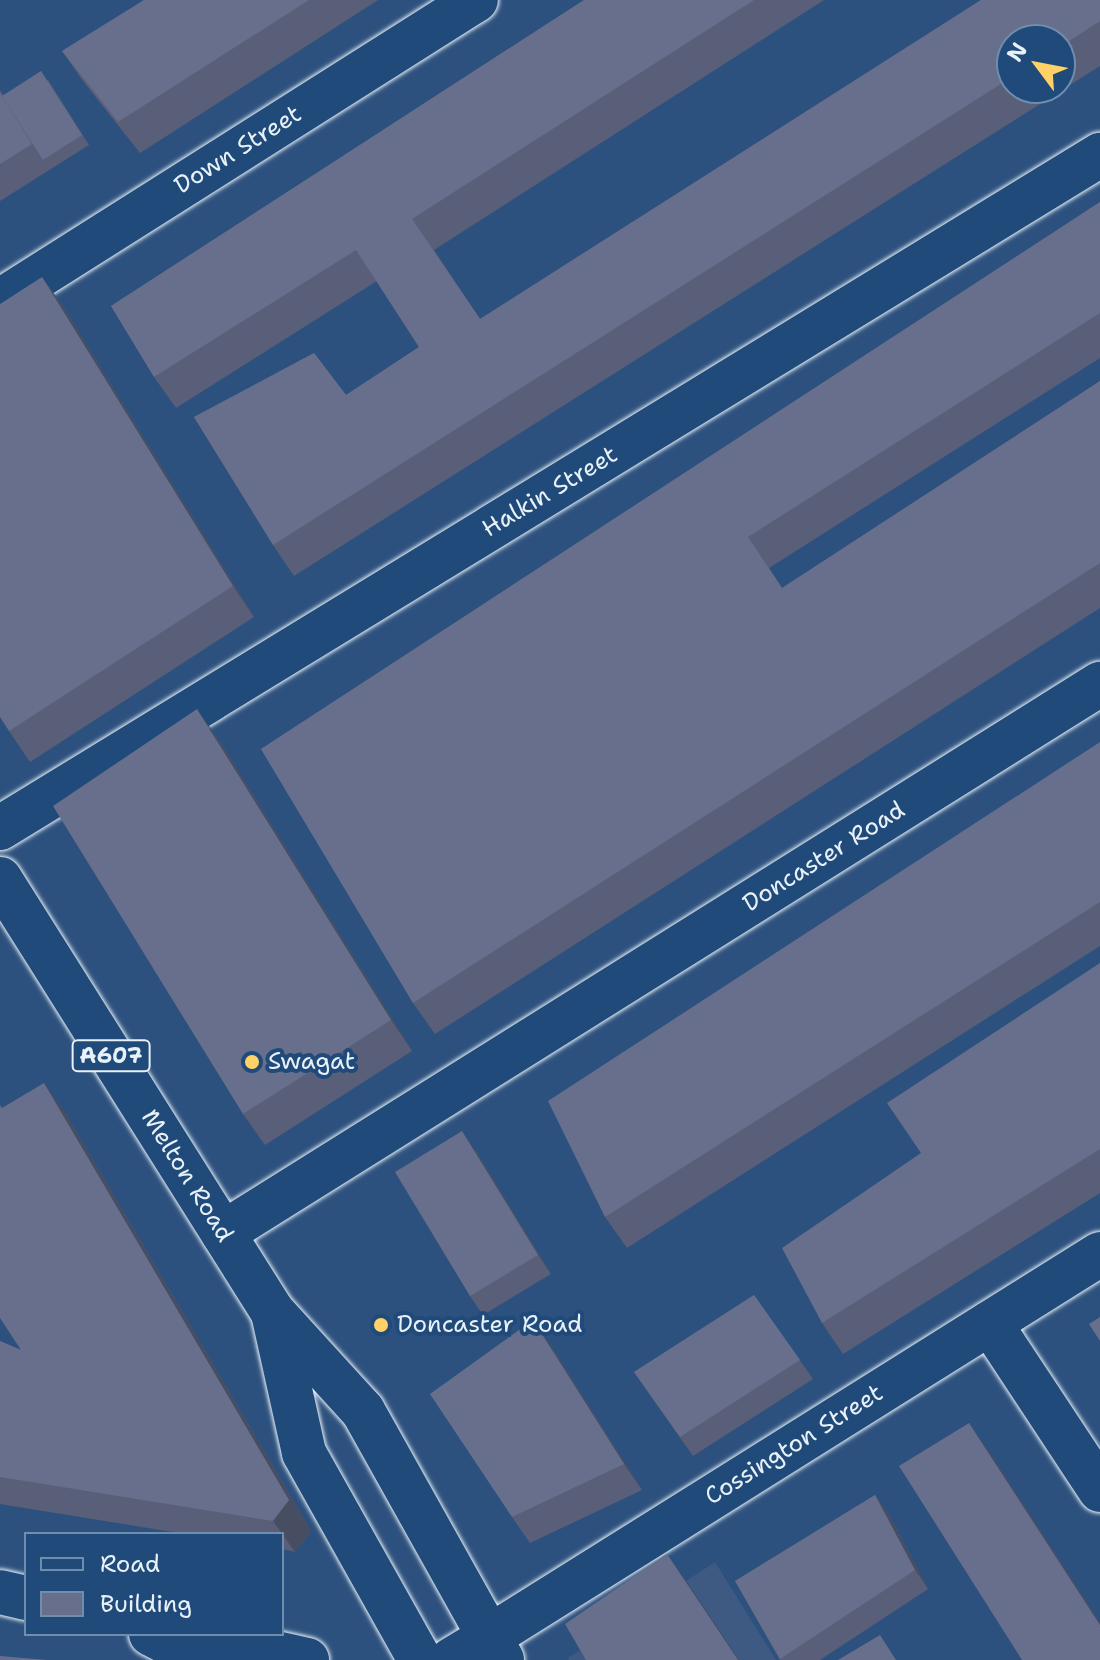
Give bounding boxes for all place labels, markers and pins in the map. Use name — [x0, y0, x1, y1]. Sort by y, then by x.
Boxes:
place label: Swagat — [268, 1048, 355, 1076]
marker: Swagat — [243, 1053, 261, 1071]
place label: Doncaster Road — [397, 1311, 582, 1339]
marker: Doncaster Road — [372, 1316, 390, 1334]

